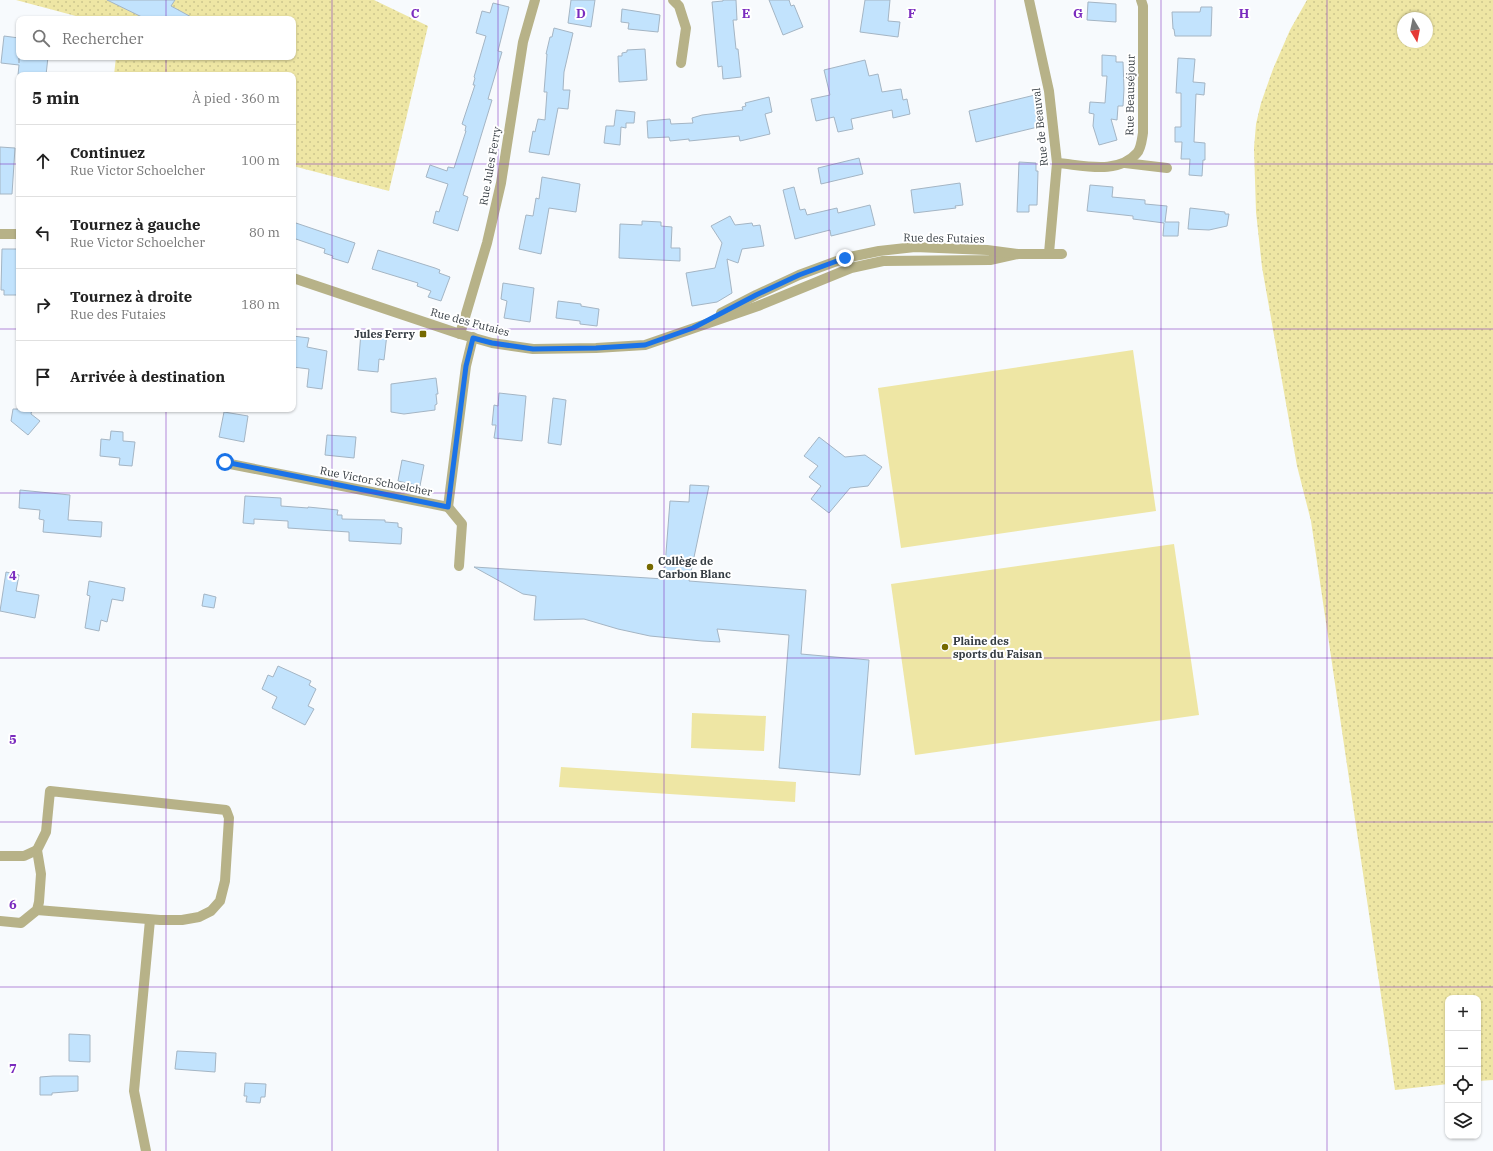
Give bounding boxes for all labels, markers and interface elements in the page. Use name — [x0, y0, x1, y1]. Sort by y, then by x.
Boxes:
text: C — [411, 5, 420, 22]
text: D — [576, 5, 586, 22]
text: E — [742, 5, 750, 22]
text: F — [908, 5, 916, 22]
text: G — [1073, 5, 1083, 22]
text: H — [1239, 5, 1250, 22]
north arrow — [1397, 12, 1433, 48]
search box — [16, 16, 296, 60]
icon: search — [30, 27, 52, 49]
text: Rechercher — [62, 29, 143, 48]
street label: Rue Beauséjour — [1122, 54, 1138, 136]
text: 5 min — [32, 87, 80, 109]
street label: Rue de Beauval — [1029, 87, 1051, 167]
text: À pied · 360 m — [192, 90, 280, 107]
street label: Rue Jules Ferry — [476, 125, 504, 207]
text: Continuez — [70, 143, 145, 162]
icon: ahead — [32, 150, 54, 172]
text: 100 m — [241, 152, 280, 169]
text: Rue Victor Schoelcher — [70, 162, 205, 179]
text: Tournez à gauche — [70, 215, 201, 234]
icon: left — [32, 222, 54, 244]
text: 80 m — [249, 224, 280, 241]
street label: Rue des Futaies — [903, 230, 985, 246]
text: Rue Victor Schoelcher — [70, 234, 205, 251]
route end — [836, 249, 854, 267]
text: Tournez à droite — [70, 287, 192, 306]
icon: right — [32, 294, 54, 316]
text: 180 m — [241, 296, 280, 313]
street label: Rue des Futaies — [429, 305, 511, 339]
text: Rue des Futaies — [70, 306, 166, 323]
place label: Jules Ferry — [354, 327, 416, 341]
marker: Jules Ferry — [418, 329, 428, 339]
icon: arrive — [32, 366, 54, 388]
text: Arrivée à destination — [70, 367, 225, 386]
route start — [216, 453, 234, 471]
street label: Rue Victor Schoelcher — [319, 463, 433, 499]
place label: Collège de Carbon Blanc — [658, 554, 731, 581]
marker: Collège de Carbon Blanc — [645, 562, 655, 572]
text: 4 — [9, 567, 17, 584]
place label: Plaine des sports du Faisan — [953, 634, 1042, 661]
marker: Plaine des sports du Faisan — [940, 642, 950, 652]
text: 5 — [9, 731, 17, 748]
text: 6 — [9, 896, 17, 913]
map controls — [1445, 995, 1481, 1139]
button: + — [1445, 995, 1481, 1031]
button: − — [1445, 1031, 1481, 1067]
text: 7 — [9, 1060, 17, 1077]
button: locate — [1445, 1067, 1481, 1103]
button: layers — [1445, 1103, 1481, 1139]

